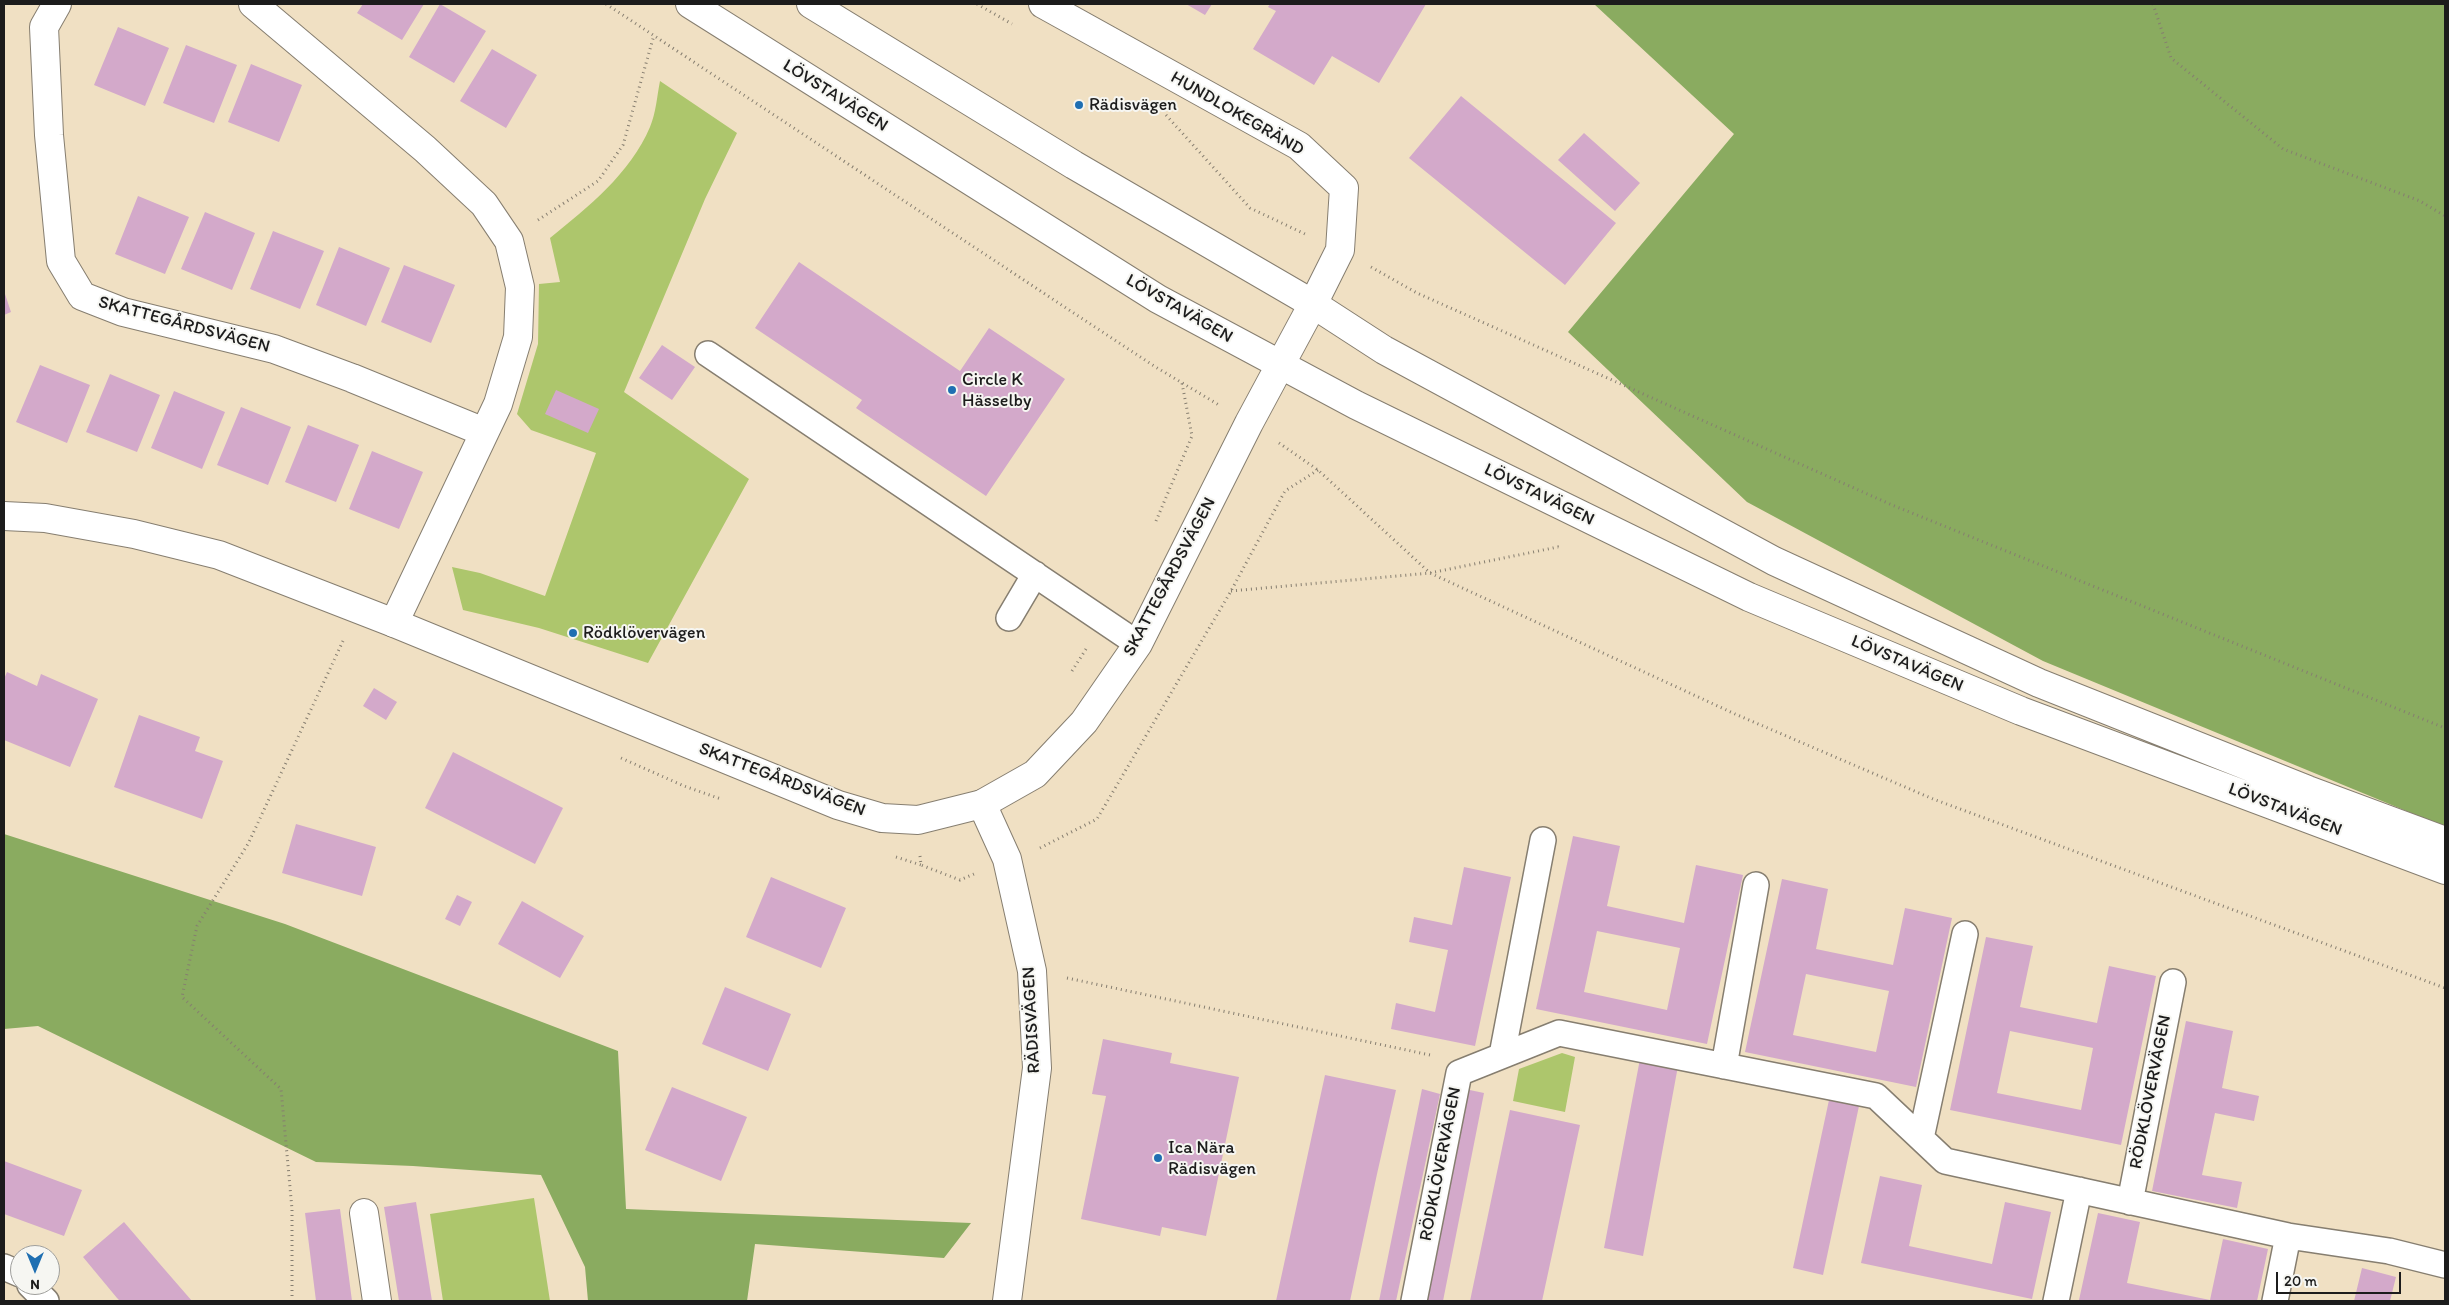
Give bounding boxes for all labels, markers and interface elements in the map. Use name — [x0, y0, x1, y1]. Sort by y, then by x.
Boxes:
street label: LÖVSTAVÄGEN — [778, 55, 892, 137]
street label: HUNDLOKEGRÄND — [1166, 67, 1308, 161]
place label: Rädisvägen — [1089, 94, 1177, 116]
marker: Rädisvägen — [1073, 99, 1085, 111]
street label: LÖVSTAVÄGEN — [1122, 270, 1236, 348]
street label: SKATTEGÅRDSVÄGEN — [96, 292, 272, 358]
place label: Circle K Hässelby — [962, 369, 1031, 412]
marker: Circle K Hässelby — [946, 384, 958, 396]
street label: LÖVSTAVÄGEN — [1480, 459, 1598, 531]
street label: SKATTEGÅRDSVÄGEN — [1119, 494, 1221, 660]
place label: Rödklövervägen — [583, 622, 705, 644]
marker: Rödklövervägen — [567, 627, 579, 639]
street label: LÖVSTAVÄGEN — [1848, 631, 1966, 697]
street label: SKATTEGÅRDSVÄGEN — [696, 738, 868, 822]
street label: LÖVSTAVÄGEN — [2225, 778, 2345, 842]
street label: RÄDISVÄGEN — [1018, 966, 1046, 1074]
street label: RÖDKLÖVERVÄGEN — [2125, 1013, 2177, 1171]
street label: RÖDKLÖVERVÄGEN — [1415, 1085, 1467, 1243]
place label: Ica Nära Rädisvägen — [1168, 1137, 1256, 1180]
marker: Ica Nära Rädisvägen — [1152, 1152, 1164, 1164]
north arrow — [10, 1245, 60, 1295]
scale bar — [2279, 1262, 2404, 1294]
text: 20 m — [2284, 1272, 2317, 1290]
text: N — [30, 1276, 40, 1293]

